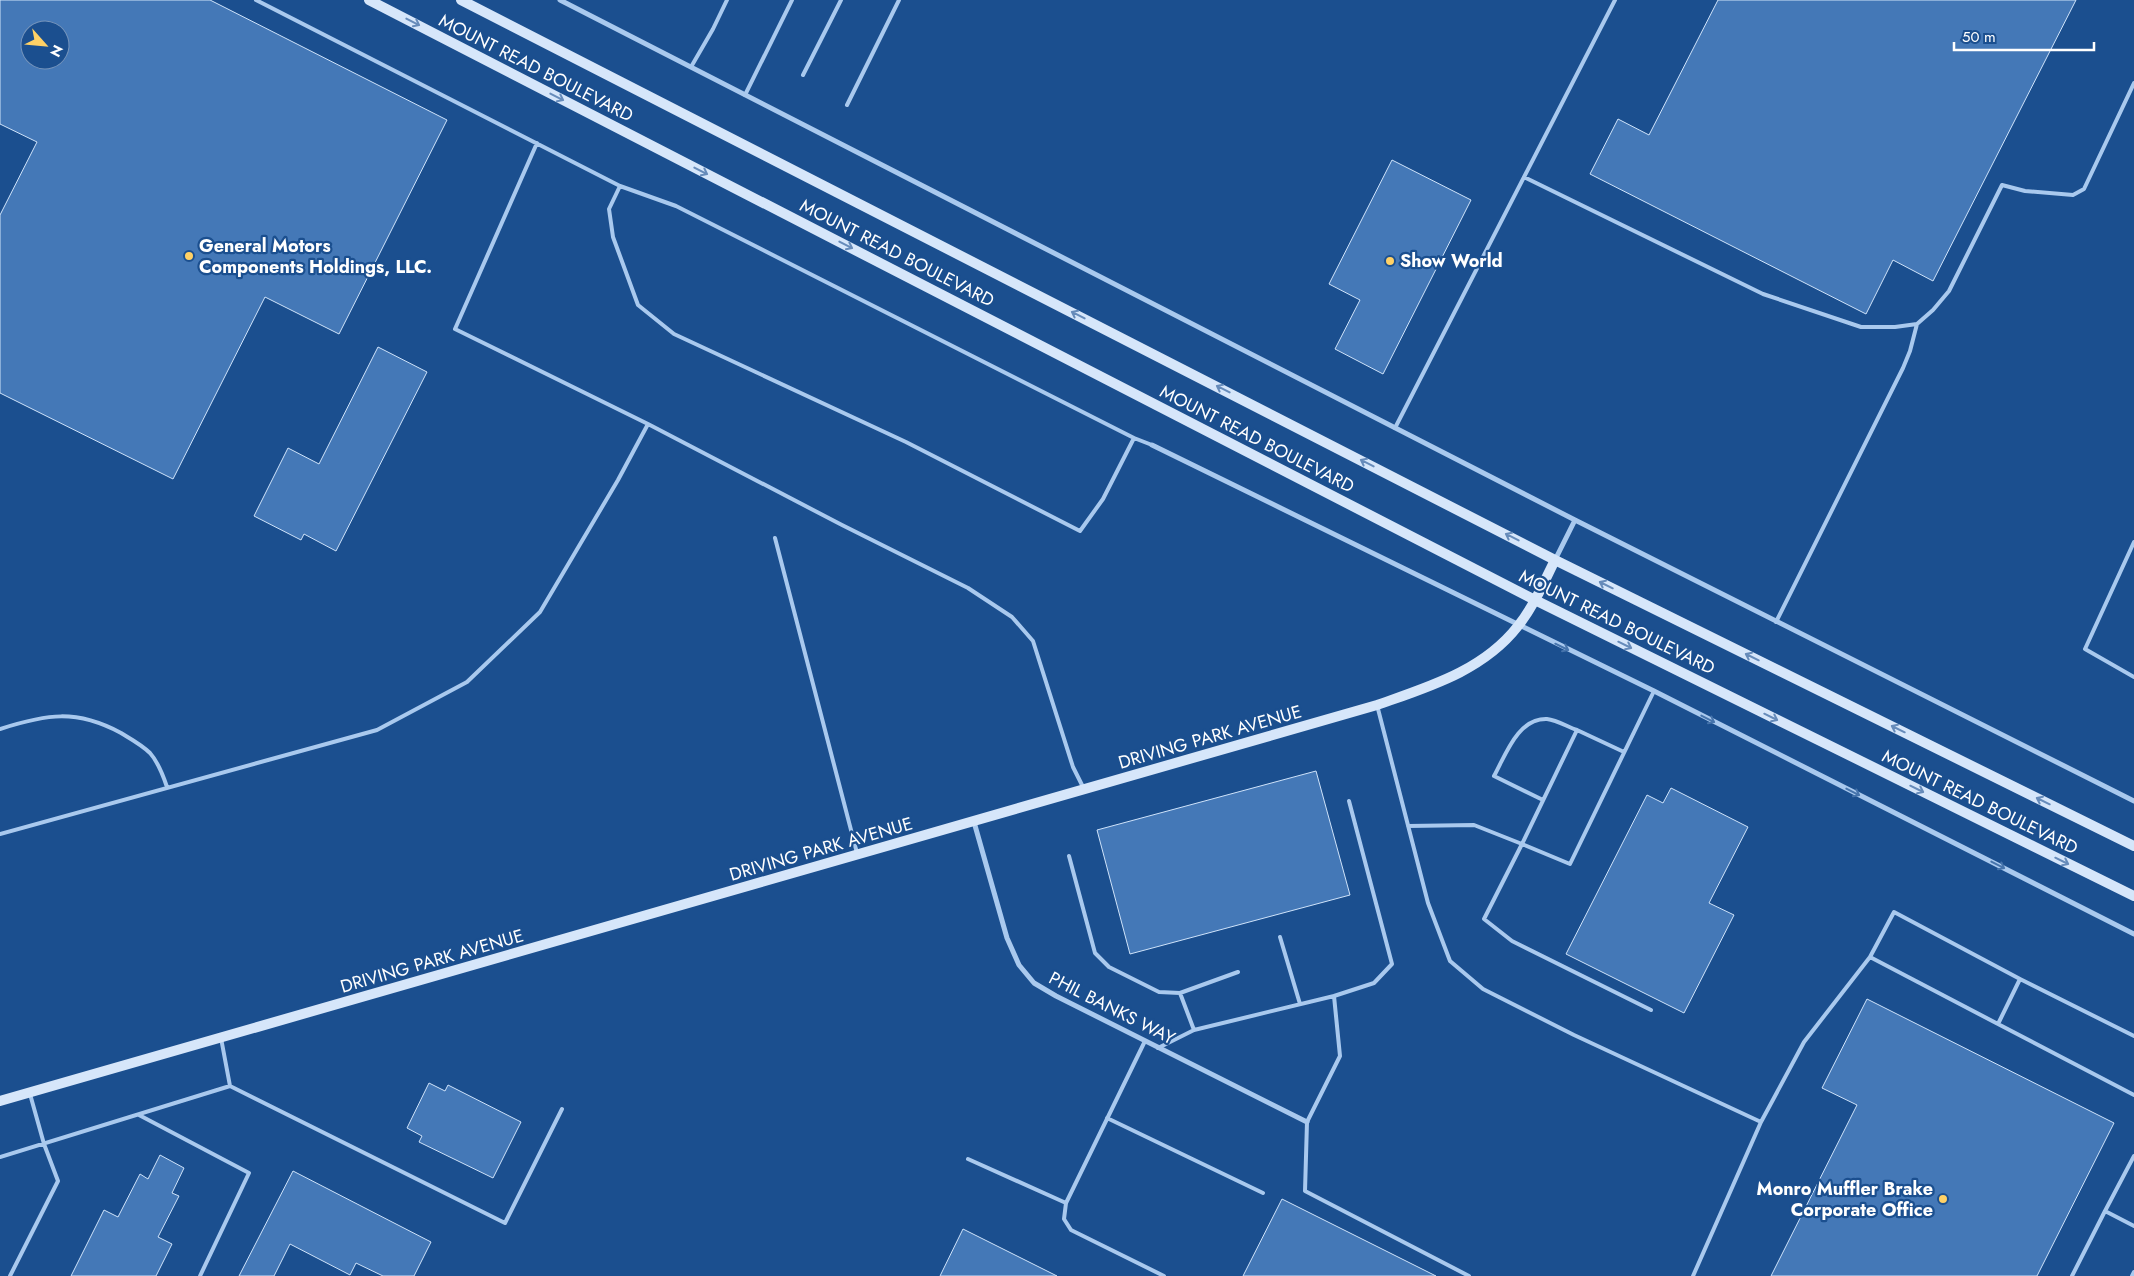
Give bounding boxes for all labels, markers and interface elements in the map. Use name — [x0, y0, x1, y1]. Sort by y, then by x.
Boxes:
street label: MOUNT READ BOULEVARD — [434, 8, 638, 128]
one-way arrow — [405, 17, 420, 27]
north arrow — [20, 20, 70, 70]
scale bar — [1954, 20, 2094, 52]
text: 50 m — [1962, 26, 1996, 48]
text: N — [45, 41, 68, 60]
one-way arrow — [549, 93, 564, 102]
one-way arrow — [694, 166, 709, 176]
street label: MOUNT READ BOULEVARD — [795, 193, 999, 313]
place label: General Motors Components Holdings, LLC. — [199, 233, 432, 280]
one-way arrow — [838, 241, 853, 250]
place label: Show World — [1400, 248, 1503, 274]
marker: General Motors Components Holdings, LLC. — [183, 250, 195, 262]
marker: Show World — [1384, 255, 1396, 267]
one-way arrow — [1071, 310, 1086, 319]
street label: MOUNT READ BOULEVARD — [1155, 379, 1359, 499]
one-way arrow — [1215, 384, 1230, 394]
one-way arrow — [1360, 458, 1375, 468]
one-way arrow — [1505, 532, 1520, 541]
street label: MOUNT READ BOULEVARD — [1515, 563, 1719, 681]
one-way arrow — [1599, 580, 1614, 589]
one-way arrow — [1617, 641, 1632, 650]
one-way arrow — [1554, 643, 1569, 653]
one-way arrow — [1745, 652, 1760, 661]
street label: DRIVING PARK AVENUE — [1115, 698, 1305, 776]
one-way arrow — [1763, 713, 1778, 722]
one-way arrow — [1700, 715, 1715, 724]
one-way arrow — [1890, 724, 1905, 734]
street label: MOUNT READ BOULEVARD — [1878, 743, 2082, 861]
one-way arrow — [1909, 784, 1924, 794]
one-way arrow — [1845, 788, 1860, 797]
one-way arrow — [2036, 796, 2051, 805]
street label: DRIVING PARK AVENUE — [726, 810, 916, 888]
one-way arrow — [2054, 857, 2069, 866]
one-way arrow — [1990, 861, 2005, 870]
street label: DRIVING PARK AVENUE — [337, 922, 527, 1000]
street label: PHIL BANKS WAY — [1044, 965, 1180, 1051]
place label: Monro Muffler Brake Corporate Office — [1757, 1176, 1933, 1223]
marker: Monro Muffler Brake Corporate Office — [1937, 1193, 1949, 1205]

